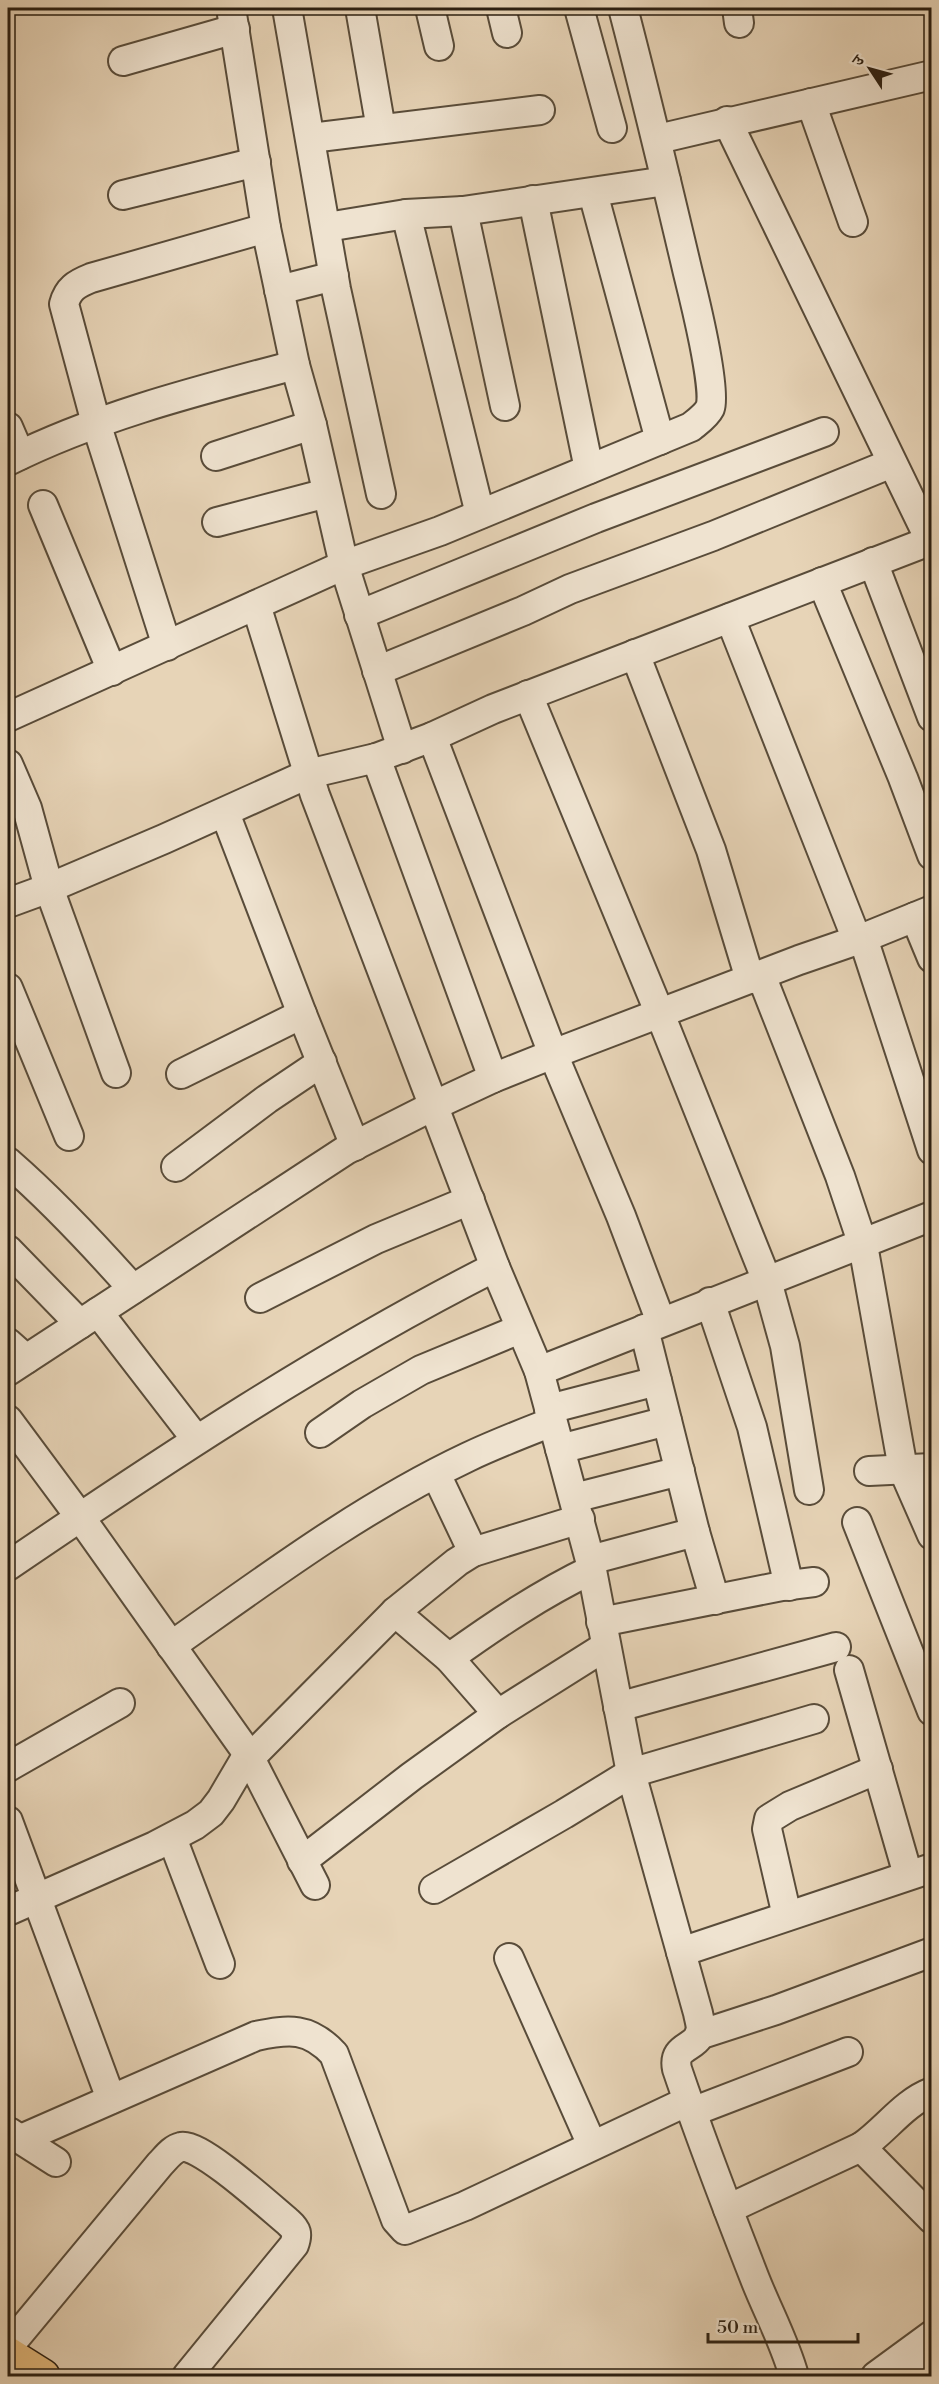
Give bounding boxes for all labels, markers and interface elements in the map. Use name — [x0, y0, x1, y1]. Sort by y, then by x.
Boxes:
north arrow — [840, 39, 900, 99]
text: उ — [848, 50, 870, 71]
scale bar — [708, 2306, 858, 2344]
text: 50 m — [717, 2316, 759, 2339]

